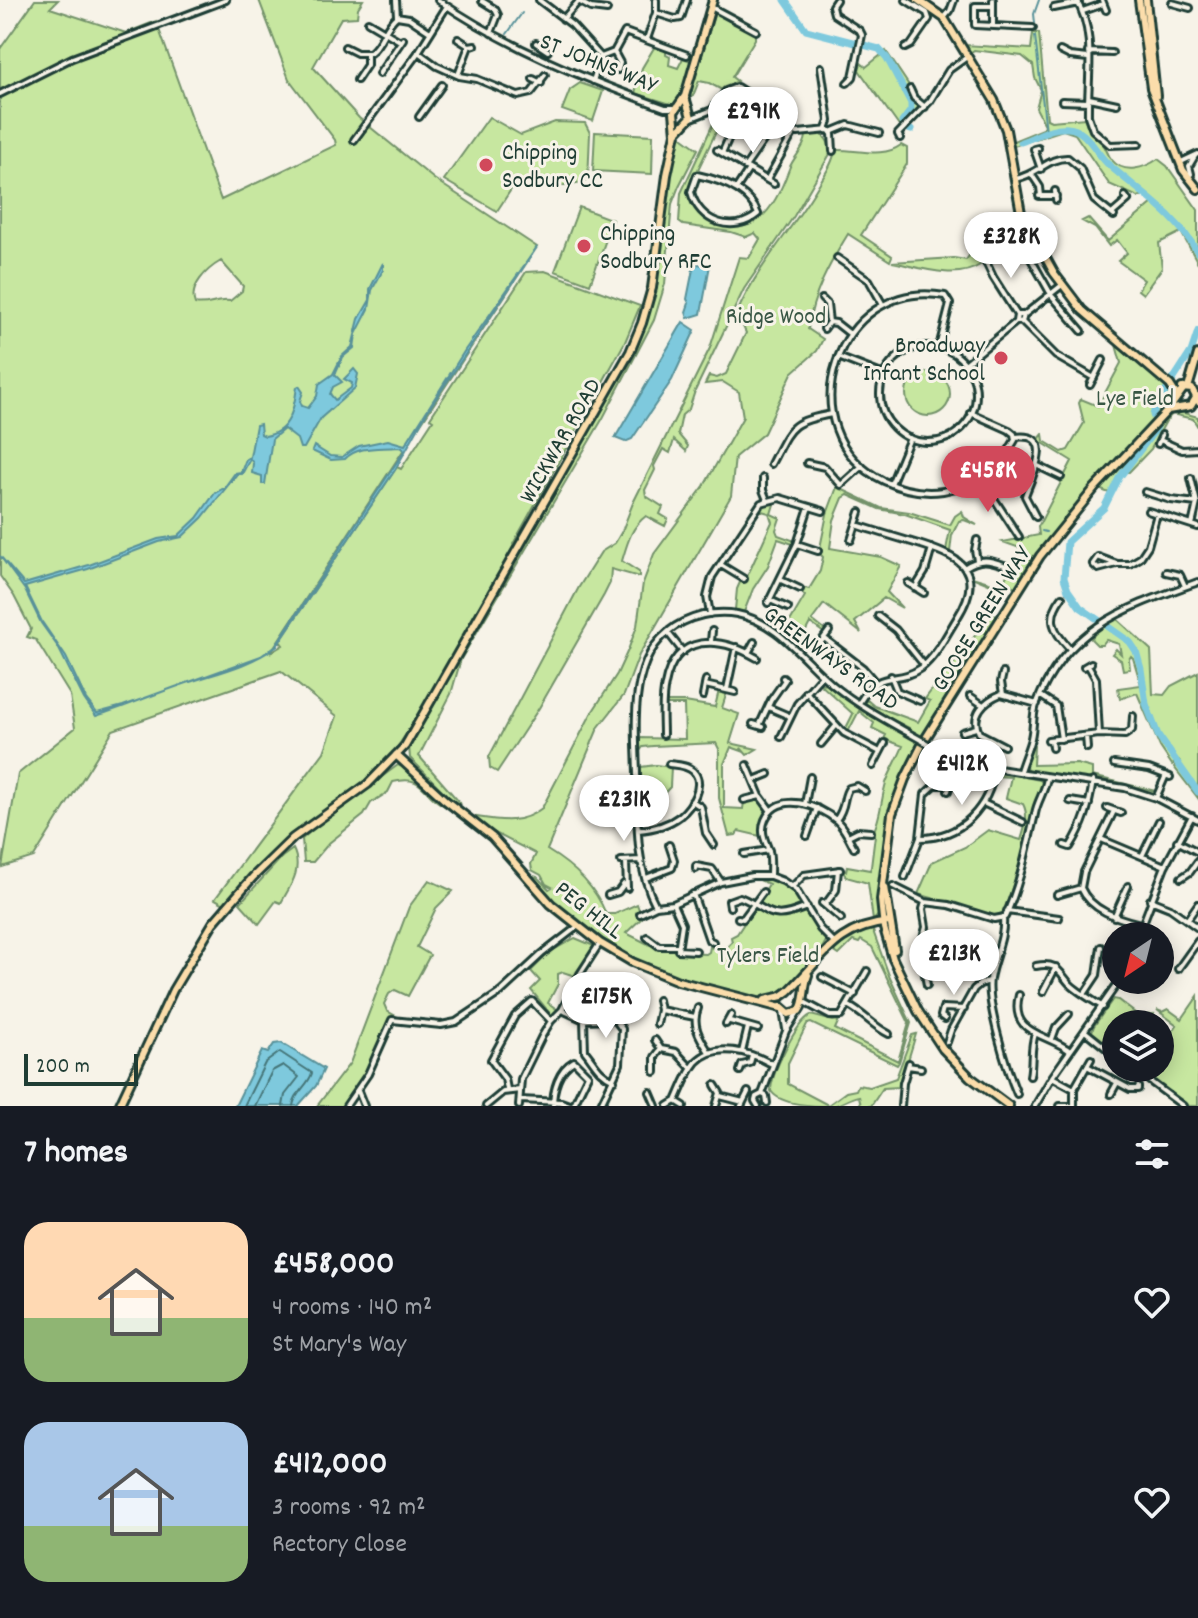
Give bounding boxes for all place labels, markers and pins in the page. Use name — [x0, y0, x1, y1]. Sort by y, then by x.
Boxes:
pin: £291K — [697, 87, 809, 155]
place label: Chipping Sodbury CC — [502, 137, 603, 199]
marker: Chipping Sodbury CC — [477, 156, 495, 174]
pin: £328K — [955, 212, 1067, 280]
place label: Chipping Sodbury RFC — [600, 218, 712, 280]
marker: Chipping Sodbury RFC — [575, 237, 593, 255]
place label: Broadway Infant School — [863, 330, 986, 392]
marker: Broadway Infant School — [992, 349, 1010, 367]
pin: £458K — [932, 446, 1044, 514]
pin: £412K — [906, 739, 1018, 807]
pin: £231K — [568, 775, 680, 843]
pin: £213K — [898, 929, 1010, 997]
pin: £175K — [550, 972, 662, 1040]

